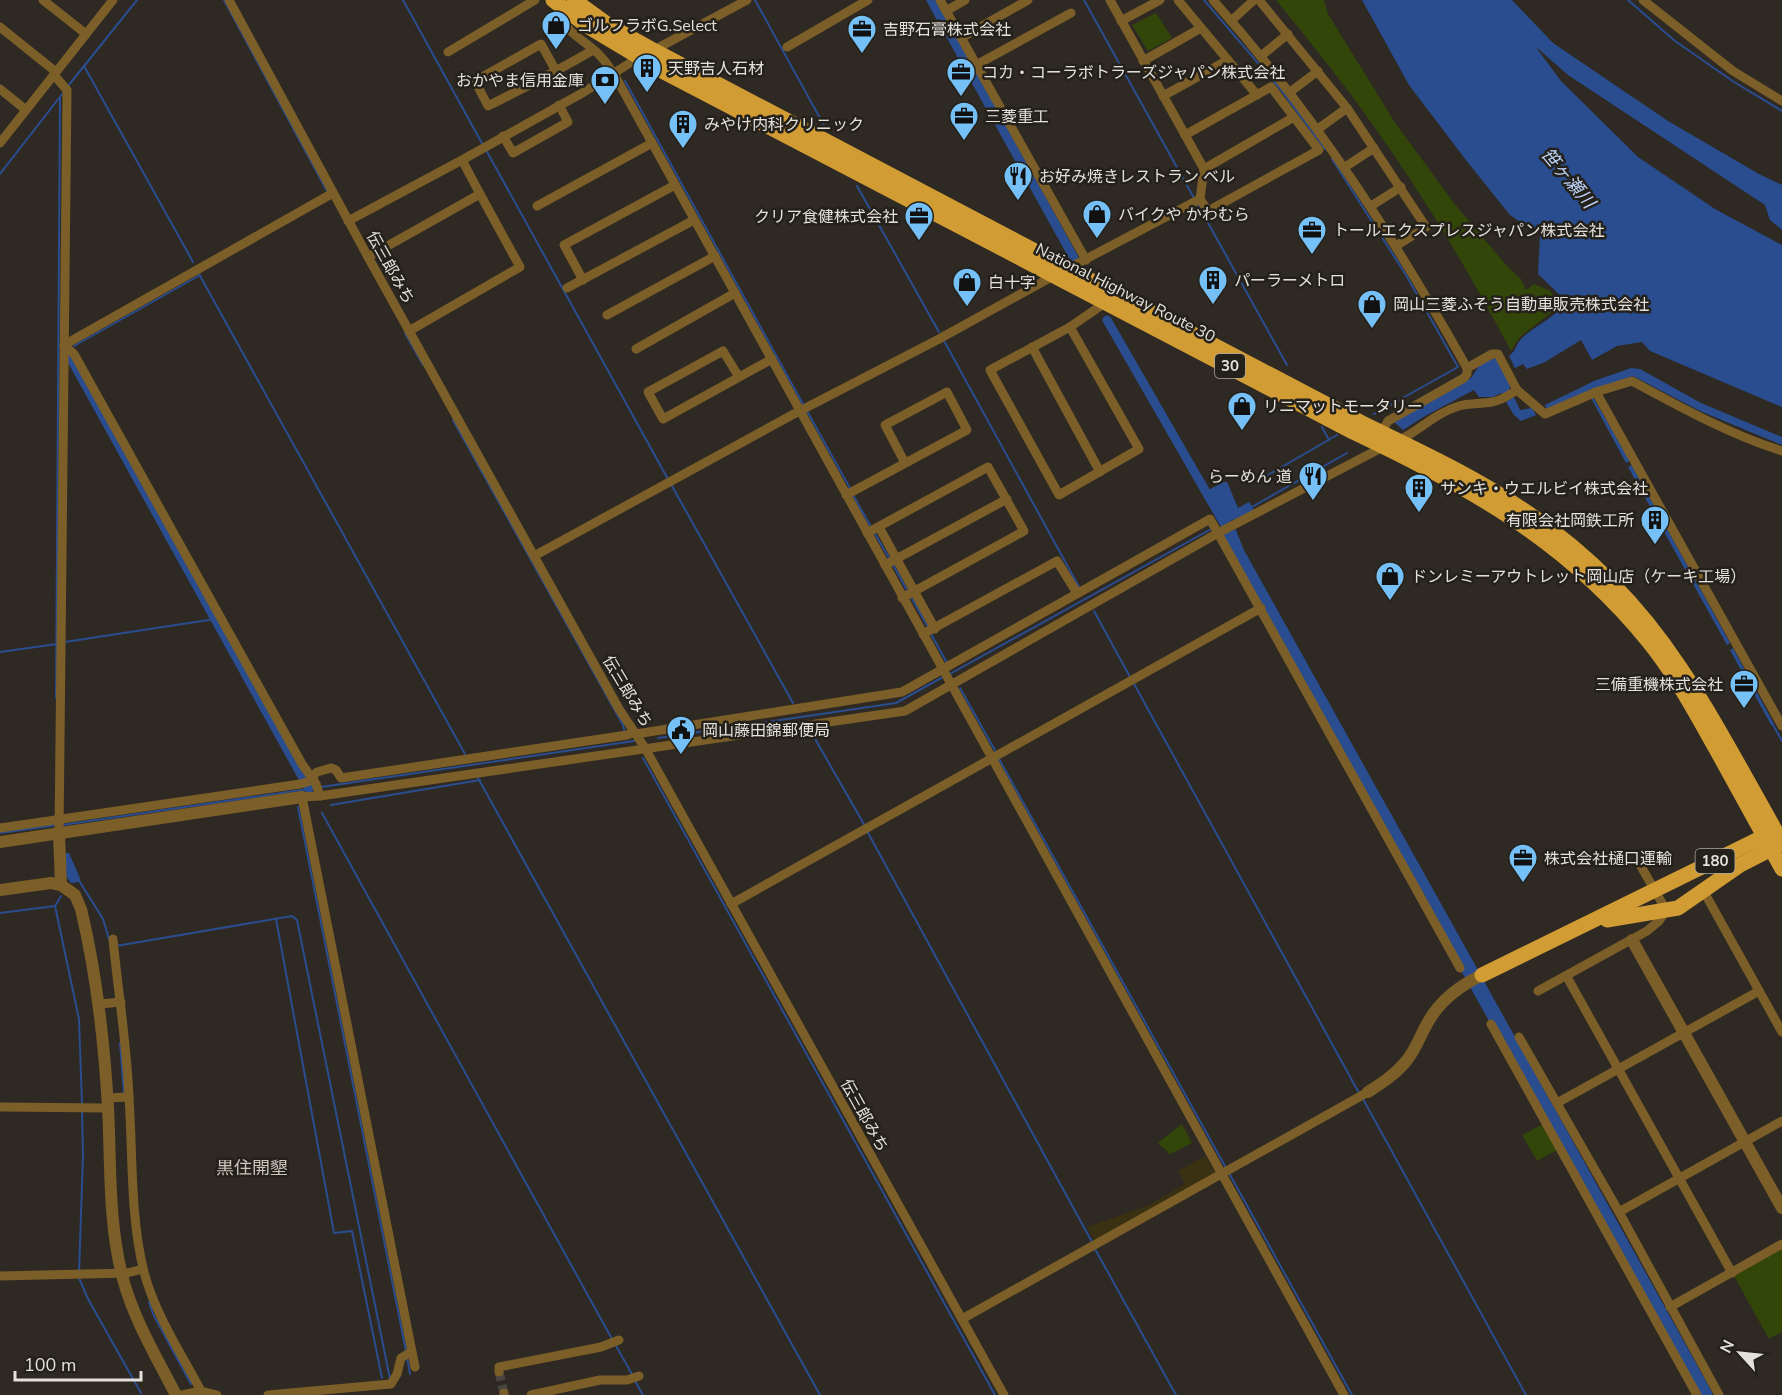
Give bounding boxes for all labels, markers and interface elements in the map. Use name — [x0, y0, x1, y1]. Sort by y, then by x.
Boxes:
shop icon: ゴルフラボG.Select — [540, 9, 572, 51]
office icon: 吉野石膏株式会社 — [846, 13, 878, 55]
place label: ゴルフラボG.Select — [577, 15, 717, 37]
place label: 吉野石膏株式会社 — [883, 19, 1011, 41]
building icon: 天野吉人石材 — [631, 52, 663, 94]
office icon: コカ・コーラボトラーズジャパン株式会社 — [945, 56, 977, 98]
place label: 天野吉人石材 — [668, 58, 764, 80]
place label: コカ・コーラボトラーズジャパン株式会社 — [982, 62, 1285, 84]
bank icon: おかやま信用金庫 — [589, 64, 621, 106]
place label: おかやま信用金庫 — [456, 70, 584, 92]
office icon: 三菱重工 — [948, 100, 980, 142]
place label: 三菱重工 — [985, 106, 1049, 128]
building icon: みやけ内科クリニック — [667, 108, 699, 150]
place label: みやけ内科クリニック — [704, 114, 864, 136]
water label: 笹ヶ瀬川 — [1536, 143, 1602, 215]
restaurant icon: お好み焼きレストラン ベル — [1002, 160, 1034, 202]
place label: お好み焼きレストラン ベル — [1039, 166, 1235, 188]
shop icon: バイクや かわむら — [1081, 198, 1113, 240]
office icon: クリア食健株式会社 — [903, 200, 935, 242]
place label: バイクや かわむら — [1118, 204, 1250, 226]
place label: クリア食健株式会社 — [754, 206, 898, 228]
office icon: トールエクスプレスジャパン株式会社 — [1296, 214, 1328, 256]
place label: トールエクスプレスジャパン株式会社 — [1333, 220, 1605, 242]
street label: 伝三郎みち — [361, 227, 419, 308]
street label: National Highway Route 30 — [1032, 238, 1219, 348]
building icon: パーラーメトロ — [1197, 264, 1229, 306]
shop icon: 白十字 — [951, 266, 983, 308]
place label: パーラーメトロ — [1234, 270, 1345, 292]
place label: 白十字 — [988, 272, 1036, 294]
shop icon: 岡山三菱ふそう自動車販売株式会社 — [1356, 288, 1388, 330]
place label: 岡山三菱ふそう自動車販売株式会社 — [1393, 294, 1649, 316]
road number: 30 — [1215, 354, 1245, 378]
shop icon: リニマットモータリー — [1226, 390, 1258, 432]
place label: リニマットモータリー — [1263, 396, 1423, 418]
restaurant icon: らーめん 道 — [1297, 460, 1329, 502]
place label: らーめん 道 — [1208, 466, 1292, 488]
building icon: サンキ・ウエルビイ株式会社 — [1403, 472, 1435, 514]
place label: サンキ・ウエルビイ株式会社 — [1440, 478, 1648, 500]
building icon: 有限会社岡鉄工所 — [1639, 504, 1671, 546]
place label: 有限会社岡鉄工所 — [1506, 510, 1634, 532]
shop icon: ドンレミーアウトレット岡山店（ケーキ工場） — [1374, 560, 1406, 602]
place label: ドンレミーアウトレット岡山店（ケーキ工場） — [1411, 566, 1746, 588]
street label: 伝三郎みち — [597, 652, 657, 731]
office icon: 三備重機株式会社 — [1728, 668, 1760, 710]
place label: 三備重機株式会社 — [1595, 674, 1723, 696]
public building icon: 岡山藤田錦郵便局 — [665, 714, 697, 756]
place label: 岡山藤田錦郵便局 — [702, 720, 830, 742]
office icon: 株式会社樋口運輸 — [1507, 842, 1539, 884]
place label: 株式会社樋口運輸 — [1544, 848, 1672, 870]
road number: 180 — [1696, 849, 1734, 873]
street label: 伝三郎みち — [835, 1075, 893, 1156]
district label: 黒住開墾 — [216, 1156, 288, 1180]
north arrow — [1710, 1323, 1770, 1383]
text: N — [1715, 1336, 1740, 1357]
scale bar — [15, 1344, 141, 1382]
text: 100 m — [24, 1353, 76, 1377]

